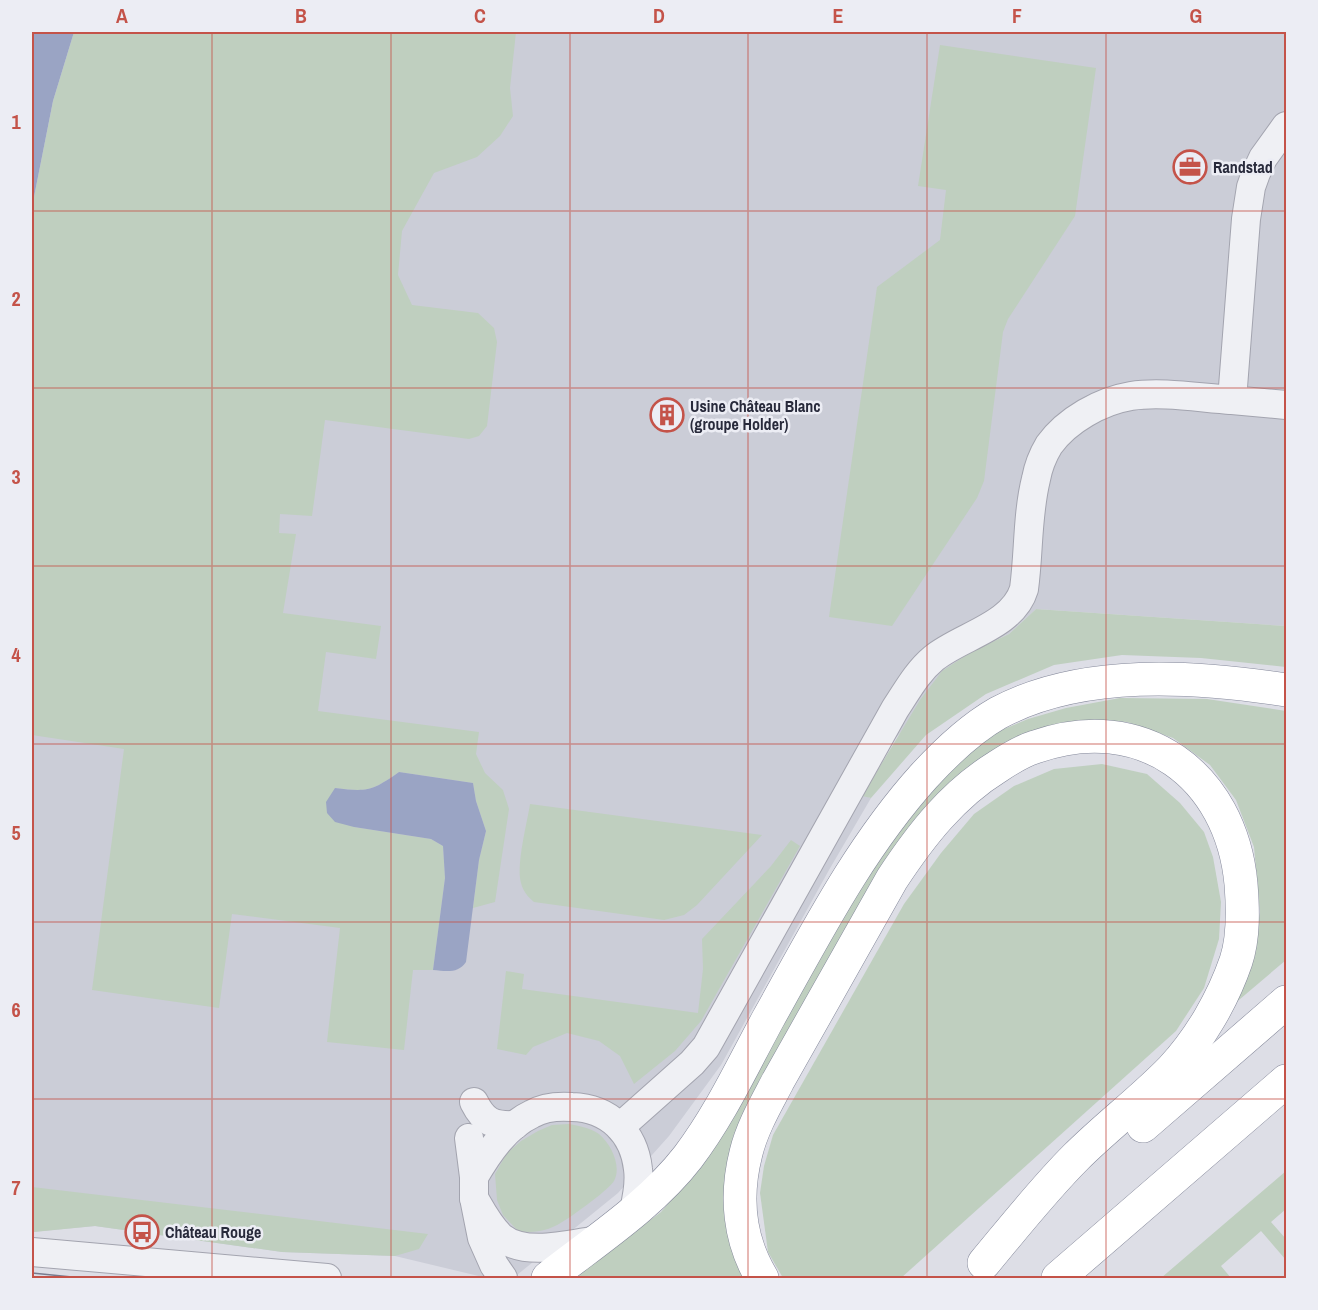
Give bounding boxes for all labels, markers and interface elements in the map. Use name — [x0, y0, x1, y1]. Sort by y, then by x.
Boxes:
text: A — [116, 2, 128, 29]
text: B — [295, 2, 307, 29]
text: C — [474, 2, 486, 29]
text: D — [653, 2, 665, 29]
text: E — [833, 2, 844, 29]
text: F — [1012, 2, 1022, 29]
text: G — [1190, 2, 1202, 29]
text: 1 — [11, 108, 21, 135]
office icon: Randstad — [1172, 149, 1208, 185]
place label: Randstad — [1213, 156, 1273, 178]
text: 2 — [11, 285, 21, 312]
place label: Usine Château Blanc (groupe Holder) — [690, 395, 821, 435]
building icon: Usine Château Blanc (groupe Holder) — [649, 397, 685, 433]
text: 3 — [11, 463, 21, 490]
text: 4 — [11, 641, 21, 668]
text: 5 — [11, 819, 21, 846]
text: 6 — [11, 996, 21, 1023]
text: 7 — [11, 1174, 21, 1201]
bus stop icon: Château Rouge — [124, 1214, 160, 1250]
place label: Château Rouge — [165, 1221, 261, 1243]

